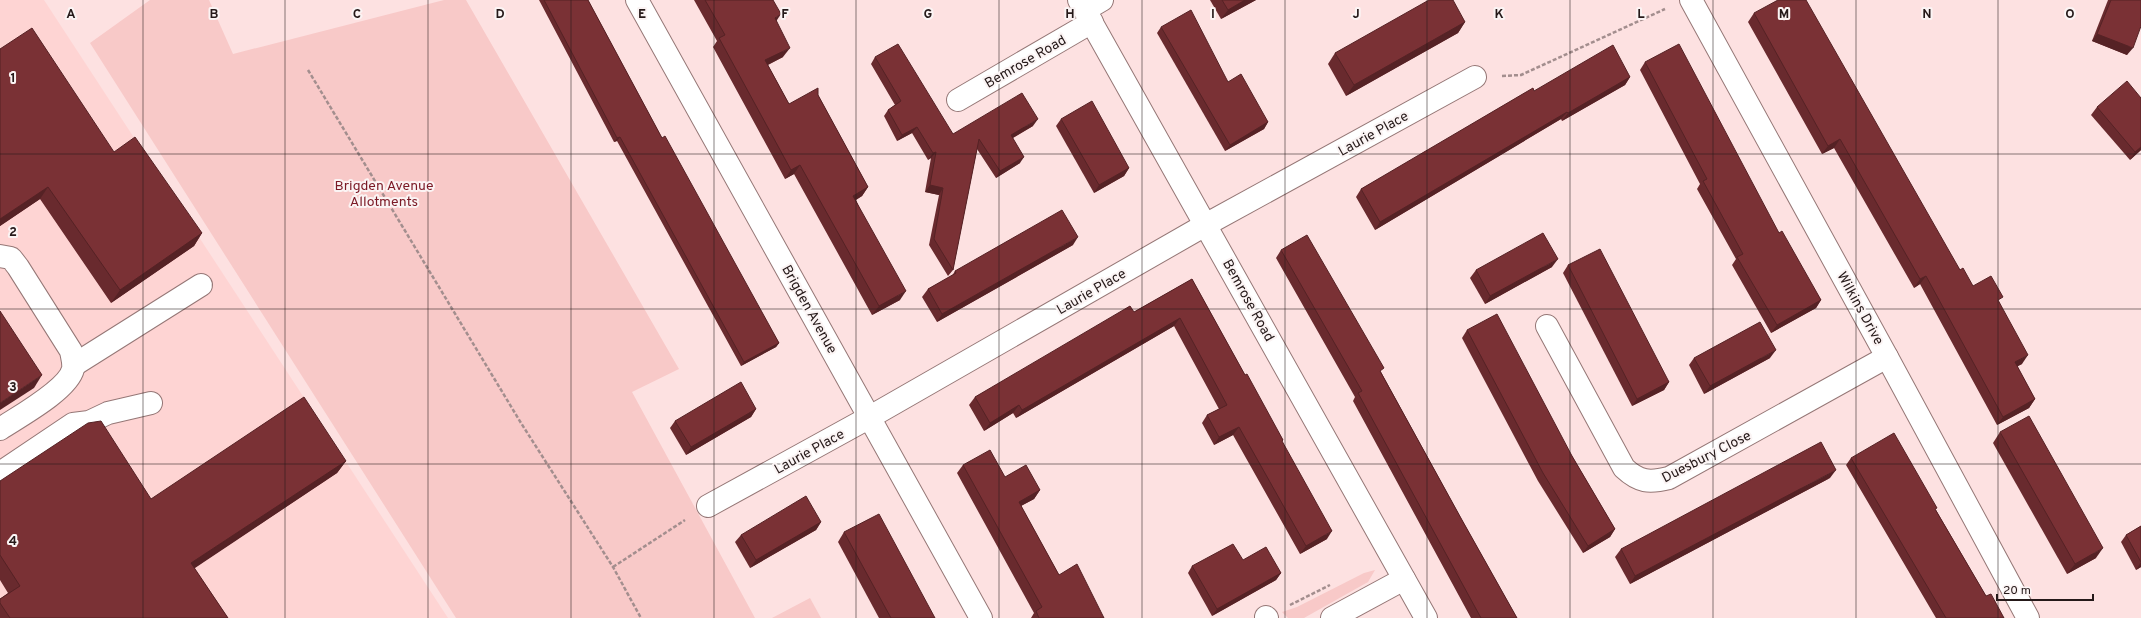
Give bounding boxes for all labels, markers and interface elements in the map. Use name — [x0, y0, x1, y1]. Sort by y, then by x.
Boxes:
text: A — [66, 7, 76, 23]
text: B — [210, 7, 219, 23]
text: C — [353, 7, 361, 23]
text: D — [495, 7, 505, 23]
text: E — [638, 7, 646, 23]
text: F — [781, 7, 789, 23]
text: G — [924, 7, 933, 23]
text: H — [1065, 7, 1075, 23]
text: I — [1211, 7, 1215, 23]
text: J — [1352, 7, 1360, 23]
text: K — [1494, 7, 1504, 23]
text: L — [1637, 7, 1645, 23]
text: M — [1779, 7, 1789, 23]
text: N — [1922, 7, 1932, 23]
text: O — [2065, 7, 2075, 23]
street label: Bemrose Road — [982, 32, 1070, 93]
text: 1 — [10, 71, 16, 87]
street label: Laurie Place — [1336, 108, 1412, 161]
park label: Brigden Avenue Allotments — [335, 178, 433, 211]
text: 2 — [9, 225, 17, 241]
street label: Bemrose Road — [1218, 257, 1277, 345]
street label: Brigden Avenue — [777, 262, 840, 357]
street label: Laurie Place — [1054, 266, 1130, 319]
street label: Wilkins Drive — [1833, 269, 1887, 348]
text: 3 — [9, 380, 17, 396]
street label: Laurie Place — [772, 426, 848, 479]
street label: Duesbury Close — [1659, 428, 1754, 487]
text: 4 — [9, 534, 17, 550]
scale bar — [1997, 576, 2093, 602]
text: 20 m — [2003, 583, 2031, 599]

